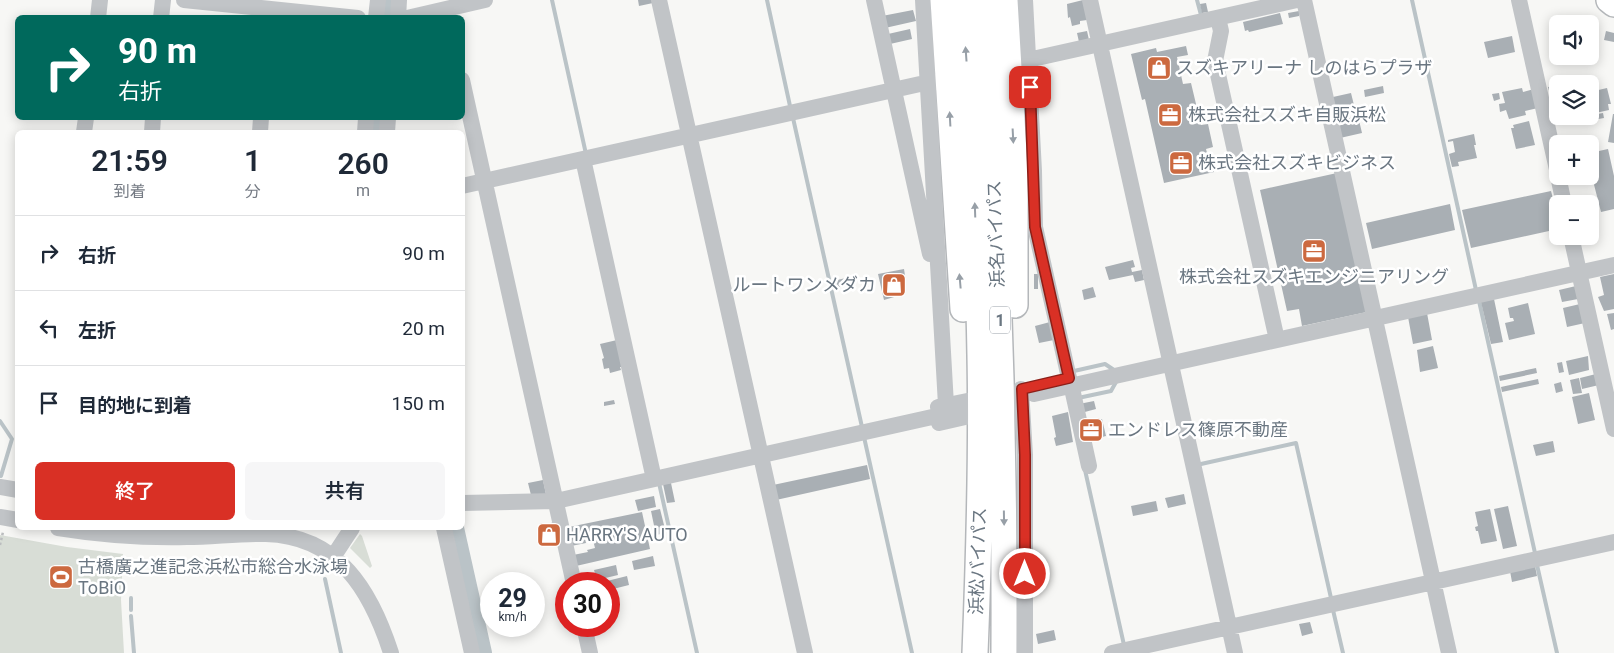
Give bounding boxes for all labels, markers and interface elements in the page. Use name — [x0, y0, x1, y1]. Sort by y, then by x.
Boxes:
map controls — [1549, 15, 1599, 245]
button: sound — [1549, 15, 1599, 65]
text: 90 m — [118, 31, 197, 72]
icon: right — [35, 35, 100, 100]
one-way arrow — [962, 46, 970, 62]
shop icon: スズキアリーナ しのはらプラザ — [1146, 55, 1172, 81]
place label: スズキアリーナ しのはらプラザ — [1176, 57, 1432, 78]
pin — [1009, 66, 1051, 108]
icon: arrive — [1016, 73, 1044, 101]
button: layers — [1549, 75, 1599, 125]
text: 右折 — [118, 79, 162, 104]
office icon: 株式会社スズキ自販浜松 — [1157, 102, 1183, 128]
place label: 株式会社スズキ自販浜松 — [1188, 104, 1386, 125]
one-way arrow — [946, 110, 954, 126]
one-way arrow — [1009, 128, 1017, 144]
button: + — [1549, 135, 1599, 185]
text: 21:59 — [91, 143, 168, 178]
text: 1 — [244, 143, 261, 178]
text: 260 — [337, 146, 389, 181]
office icon: 株式会社スズキビジネス — [1168, 150, 1194, 176]
place label: 株式会社スズキビジネス — [1198, 152, 1396, 173]
street label: 浜名バイパス — [983, 180, 1008, 288]
text: m — [356, 181, 370, 200]
text: 到着 — [114, 182, 146, 201]
text: 分 — [245, 182, 261, 201]
button: − — [1549, 195, 1599, 245]
one-way arrow — [970, 202, 978, 218]
office icon: 株式会社スズキエンジニアリング — [1301, 238, 1327, 264]
icon: right — [35, 239, 63, 267]
text: 90 m — [402, 242, 445, 265]
text: 右折 — [78, 244, 116, 267]
place label: 株式会社スズキエンジニアリング — [1179, 266, 1449, 287]
shop icon: ルートワンメダカ — [881, 272, 907, 298]
one-way arrow — [956, 273, 964, 289]
place label: ルートワンメダカ — [733, 274, 876, 295]
road number: 1 — [990, 306, 1010, 334]
icon: left — [35, 314, 63, 342]
text: 20 m — [402, 317, 445, 340]
text: 左折 — [78, 319, 116, 342]
icon: arrive — [35, 389, 63, 417]
text: 150 m — [392, 392, 445, 415]
text: 目的地に到着 — [78, 394, 192, 417]
office icon: エンドレス篠原不動産 — [1078, 417, 1104, 443]
place label: エンドレス篠原不動産 — [1108, 419, 1288, 440]
button: 終了 — [35, 462, 235, 520]
button: 共有 — [245, 462, 445, 520]
street label: 浜松バイパス — [965, 507, 990, 615]
one-way arrow — [1000, 510, 1008, 526]
shop icon: HARRY'S AUTO — [536, 522, 562, 548]
place label: HARRY'S AUTO — [566, 524, 688, 545]
position arrow — [998, 547, 1050, 599]
place label: 古橋廣之進記念浜松市総合水泳場 ToBiO — [78, 556, 348, 598]
sports icon: 古橋廣之進記念浜松市総合水泳場 ToBiO — [48, 564, 74, 590]
speed limit sign: 30 — [555, 572, 620, 637]
text: 29 — [498, 584, 527, 613]
text: km/h — [498, 610, 527, 624]

